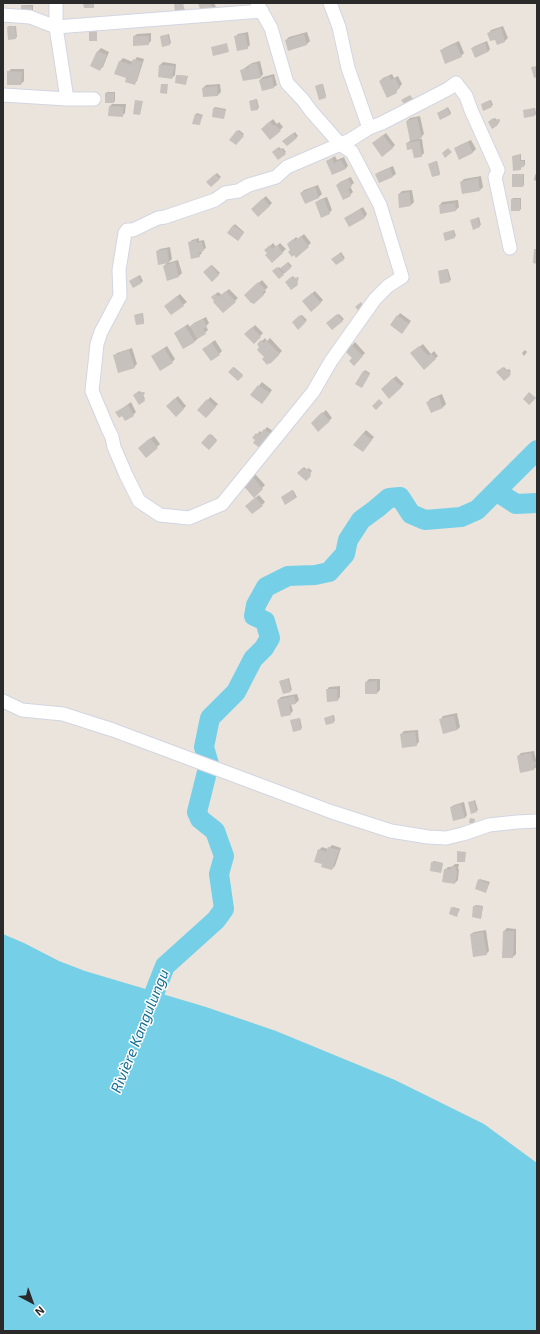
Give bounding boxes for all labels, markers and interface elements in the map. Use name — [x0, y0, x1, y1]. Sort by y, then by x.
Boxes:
water label: Rivière Kangulungu — [107, 967, 173, 1095]
north arrow — [12, 1282, 52, 1322]
text: N — [33, 1304, 47, 1319]

